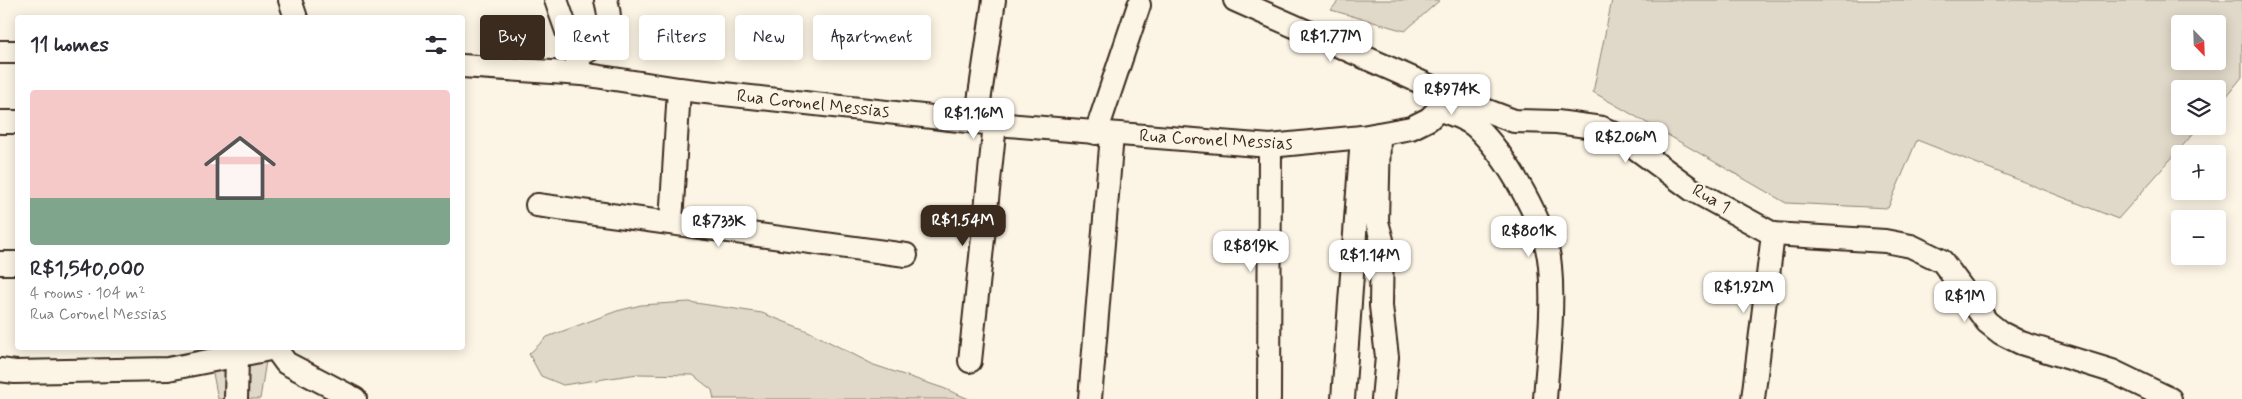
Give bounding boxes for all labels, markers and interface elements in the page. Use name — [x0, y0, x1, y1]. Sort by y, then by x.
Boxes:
chip: Buy — [480, 15, 545, 60]
chip: Rent — [555, 15, 629, 60]
chip: Filters — [639, 15, 725, 60]
chip: New — [735, 15, 803, 60]
chip: Apartment — [813, 15, 931, 60]
north arrow — [2171, 15, 2226, 70]
map controls — [2171, 15, 2226, 265]
pin: R$1.77M — [1285, 20, 1377, 63]
text: R$1.77M — [1300, 26, 1362, 47]
text: 11 homes — [30, 31, 109, 59]
icon: filters — [422, 31, 450, 59]
pin: R$974K — [1411, 74, 1493, 116]
text: R$974K — [1424, 79, 1480, 100]
button: layers — [2171, 80, 2226, 135]
street label: Rua Coronel Messias — [735, 84, 891, 124]
pin: R$1.16M — [928, 98, 1020, 140]
text: R$1.16M — [944, 103, 1004, 124]
pin: R$2.06M — [1580, 121, 1672, 164]
icon: home — [195, 123, 285, 213]
street label: Rua Coronel Messias — [1139, 124, 1293, 156]
text: R$2.06M — [1595, 127, 1657, 148]
button: + — [2171, 145, 2226, 200]
street label: Rua 1 — [1688, 179, 1734, 219]
pin: R$1.54M — [917, 204, 1009, 247]
pin: R$733K — [678, 206, 760, 248]
text: R$1.54M — [932, 210, 994, 231]
button: − — [2171, 210, 2226, 265]
text: R$733K — [692, 211, 746, 232]
pin: R$801K — [1488, 216, 1570, 258]
text: R$801K — [1502, 221, 1556, 242]
pin: R$819K — [1210, 230, 1292, 273]
text: R$819K — [1224, 236, 1278, 257]
pin: R$1.14M — [1324, 240, 1416, 282]
text: R$1.14M — [1340, 245, 1400, 266]
text: R$1,540,000 — [30, 255, 145, 283]
pin: R$1.92M — [1698, 272, 1790, 314]
text: R$1.92M — [1714, 277, 1774, 298]
pin: R$1M — [1935, 280, 1995, 323]
text: 4 rooms · 104 m² — [30, 283, 145, 304]
text: R$1M — [1945, 286, 1985, 307]
text: Rua Coronel Messias — [30, 304, 166, 325]

